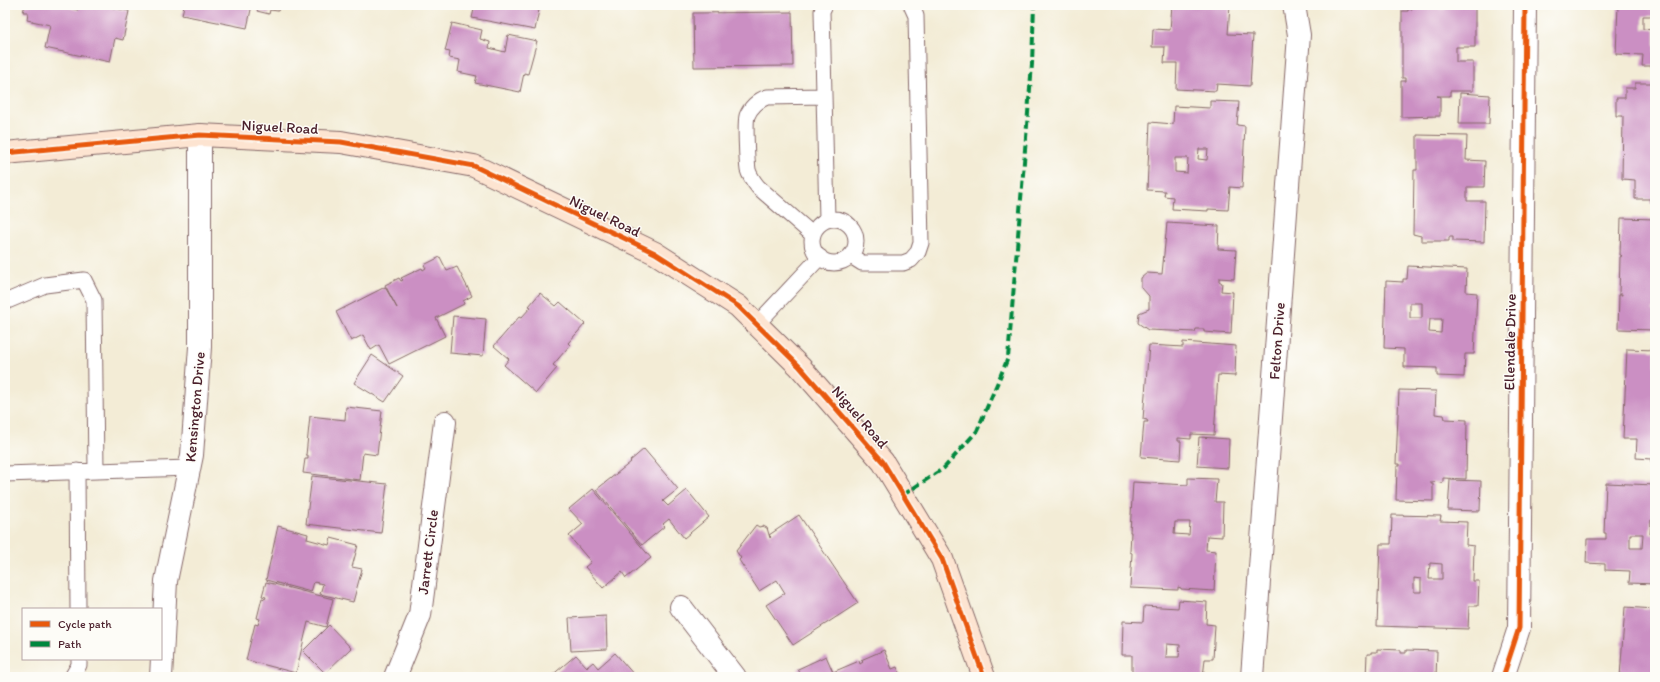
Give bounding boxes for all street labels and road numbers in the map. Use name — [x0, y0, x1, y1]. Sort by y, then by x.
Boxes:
street label: Niguel Road — [241, 116, 319, 138]
street label: Niguel Road — [567, 191, 643, 241]
street label: Ellendale Drive — [1500, 293, 1520, 391]
street label: Felton Drive — [1265, 302, 1289, 380]
street label: Kensington Drive — [181, 351, 209, 463]
street label: Niguel Road — [828, 382, 892, 452]
street label: Jarrett Circle — [414, 508, 442, 596]

